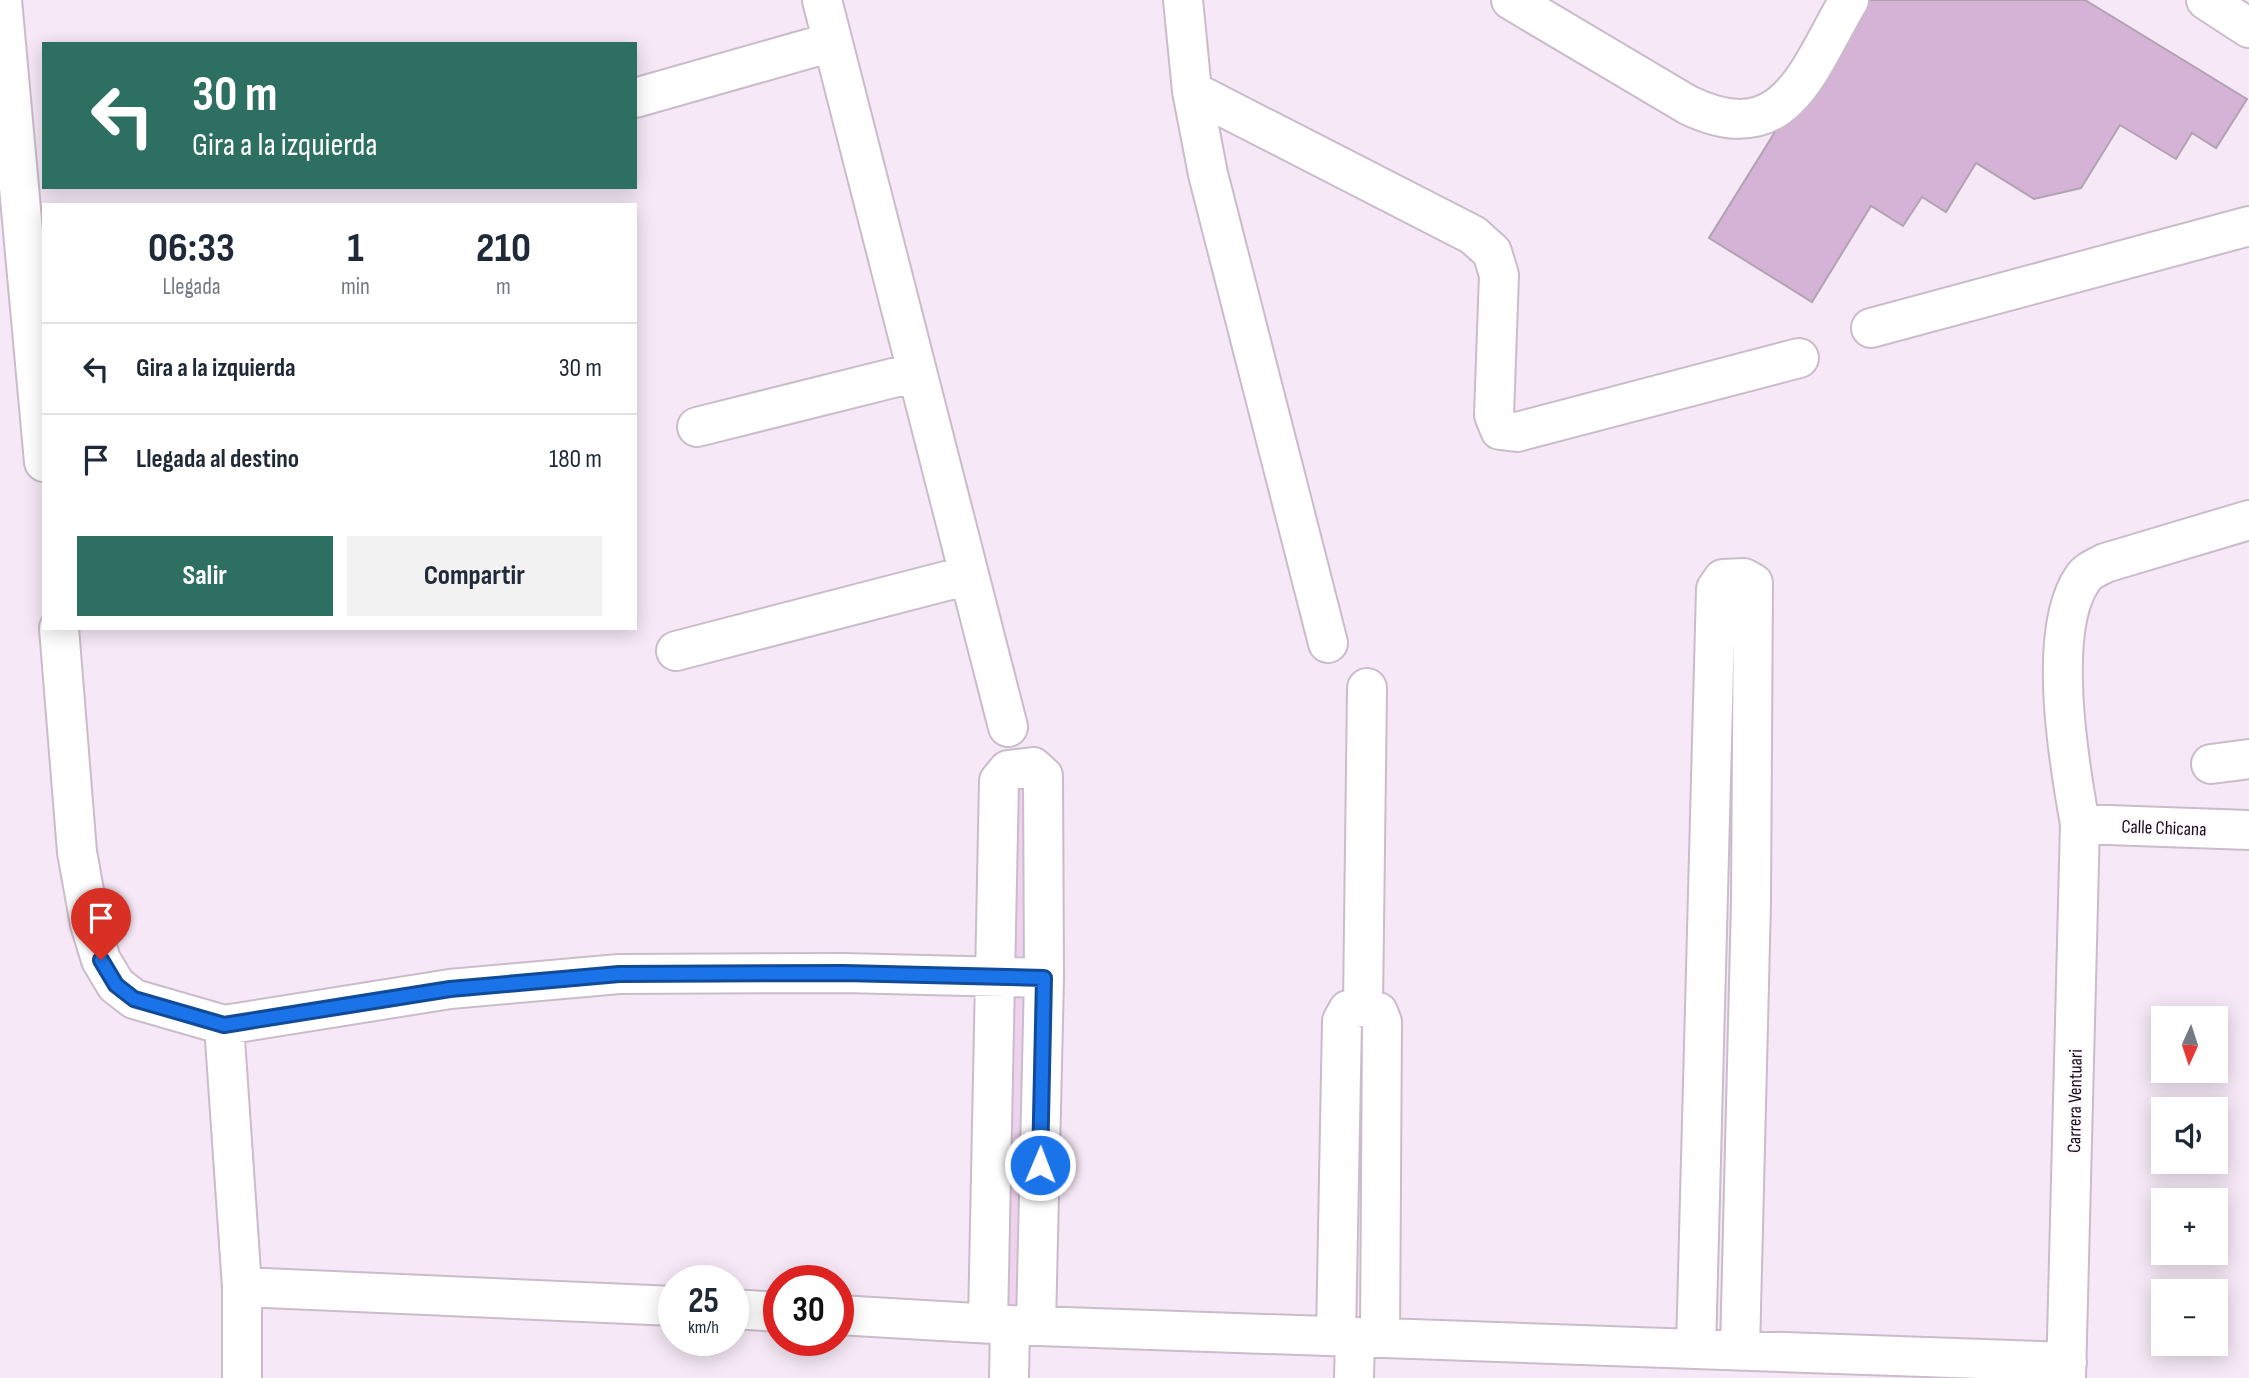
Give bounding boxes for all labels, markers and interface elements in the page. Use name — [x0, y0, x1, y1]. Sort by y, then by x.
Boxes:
text: 30 m — [192, 66, 277, 125]
icon: left — [77, 70, 168, 161]
text: Gira a la izquierda — [192, 126, 378, 165]
text: 06:33 — [148, 223, 235, 274]
text: 1 — [347, 223, 364, 274]
text: 210 — [476, 223, 531, 274]
text: Llegada — [162, 273, 221, 301]
text: min — [341, 273, 370, 301]
text: m — [496, 273, 511, 301]
icon: left — [77, 350, 115, 388]
text: Gira a la izquierda — [136, 353, 296, 384]
text: 30 m — [559, 353, 602, 384]
icon: arrive — [77, 441, 115, 479]
text: Llegada al destino — [136, 444, 299, 475]
text: 180 m — [549, 444, 602, 475]
button: Salir — [77, 536, 333, 616]
button: Compartir — [347, 536, 602, 616]
street label: Calle Chicana — [2121, 816, 2207, 841]
pin — [71, 888, 131, 960]
icon: arrive — [82, 899, 120, 937]
north arrow — [2151, 1006, 2228, 1083]
map controls — [2151, 1006, 2228, 1356]
street label: Carrera Ventuari — [2063, 1049, 2088, 1153]
button: sound — [2151, 1097, 2228, 1174]
position arrow — [1003, 1128, 1077, 1202]
button: + — [2151, 1188, 2228, 1265]
speed limit sign: 30 — [763, 1265, 854, 1356]
button: − — [2151, 1279, 2228, 1356]
text: 25 — [688, 1280, 719, 1323]
text: km/h — [688, 1317, 719, 1338]

